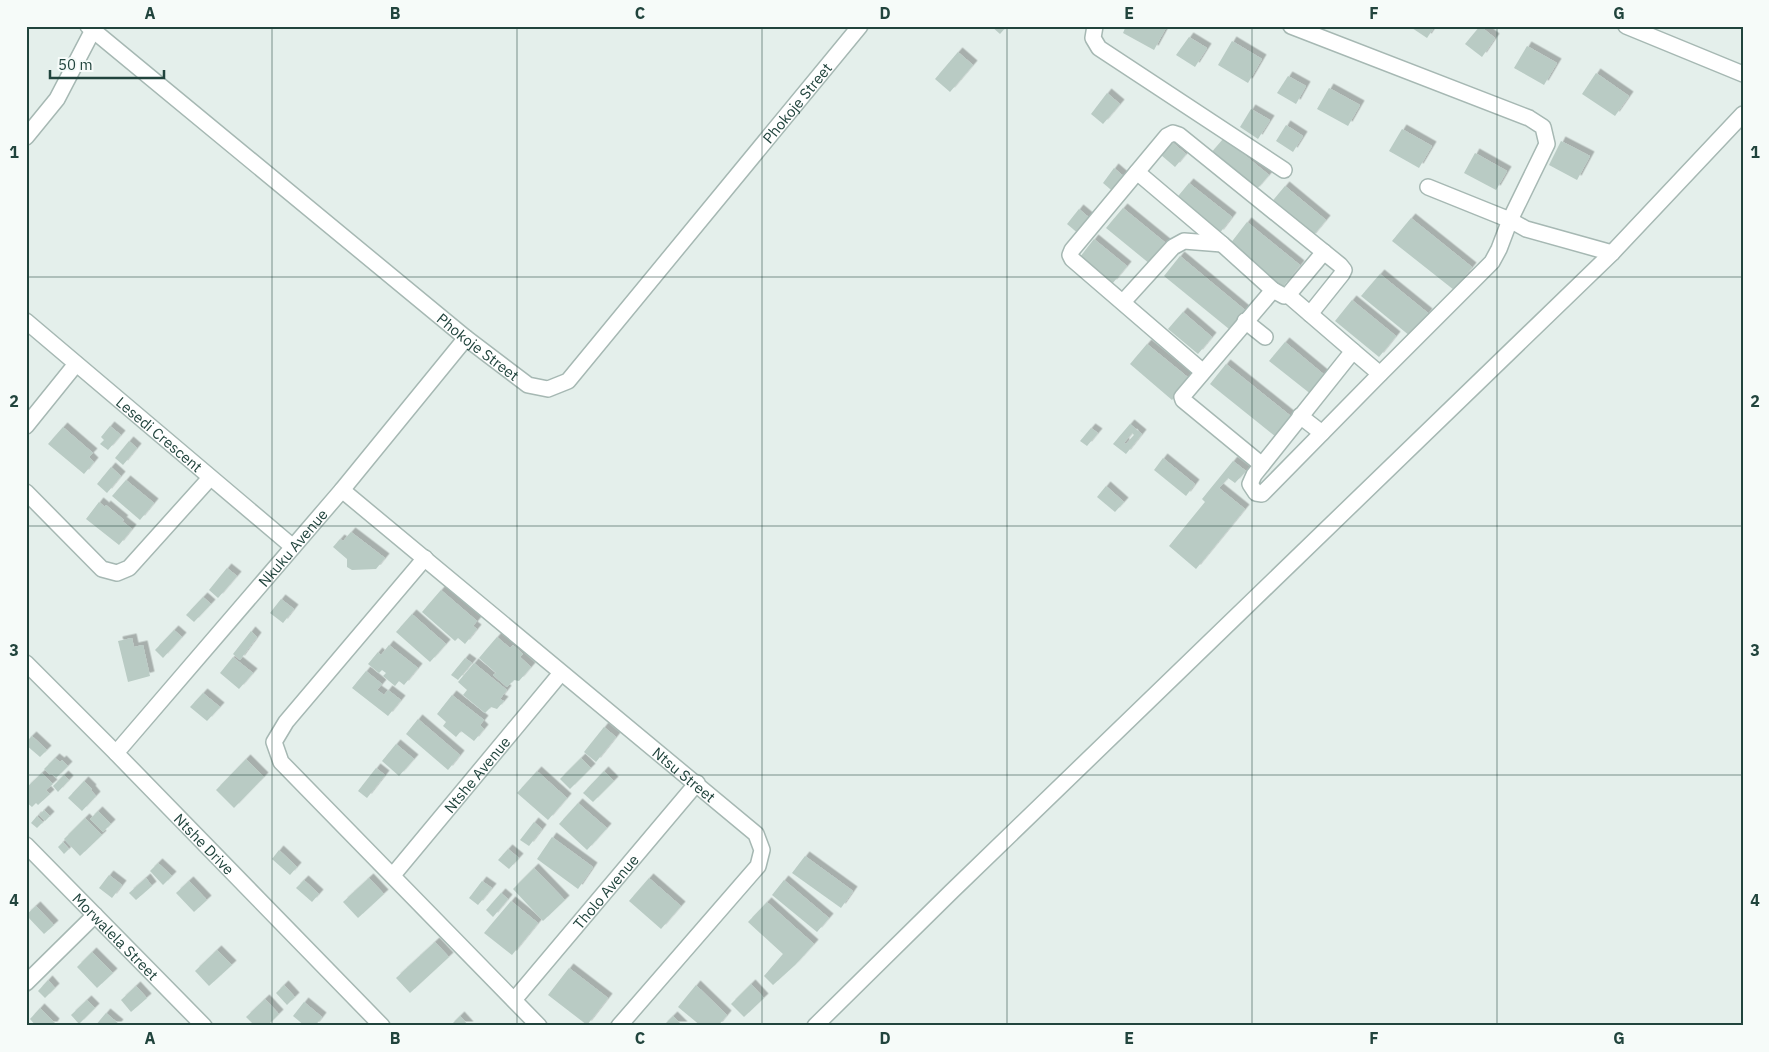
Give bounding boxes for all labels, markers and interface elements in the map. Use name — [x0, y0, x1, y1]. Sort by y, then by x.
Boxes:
text: A — [145, 3, 156, 23]
text: B — [390, 3, 401, 23]
text: C — [635, 3, 645, 23]
text: D — [879, 3, 891, 23]
text: E — [1124, 3, 1134, 23]
text: F — [1369, 3, 1379, 23]
text: G — [1613, 3, 1625, 23]
scale bar — [50, 48, 164, 80]
text: 50 m — [58, 55, 93, 74]
street label: Phokoje Street — [758, 59, 836, 147]
text: 1 — [9, 142, 19, 162]
text: 1 — [1750, 142, 1760, 162]
street label: Phokoje Street — [433, 309, 523, 384]
text: 2 — [9, 391, 19, 411]
text: 2 — [1750, 391, 1760, 411]
street label: Lesedi Crescent — [113, 392, 207, 476]
street label: Nkuku Avenue — [254, 505, 331, 590]
text: 3 — [9, 640, 19, 660]
text: 3 — [1750, 640, 1760, 660]
street label: Ntshe Avenue — [440, 732, 514, 816]
street label: Ntsu Street — [649, 743, 720, 806]
street label: Ntshe Drive — [170, 809, 239, 878]
street label: Tholo Avenue — [569, 850, 642, 933]
street label: Morwalela Street — [69, 889, 163, 984]
text: 4 — [9, 890, 19, 910]
text: 4 — [1750, 890, 1760, 910]
text: A — [145, 1028, 156, 1048]
text: B — [390, 1028, 401, 1048]
text: C — [635, 1028, 645, 1048]
text: D — [879, 1028, 891, 1048]
text: E — [1124, 1028, 1134, 1048]
text: F — [1369, 1028, 1379, 1048]
text: G — [1613, 1028, 1625, 1048]

